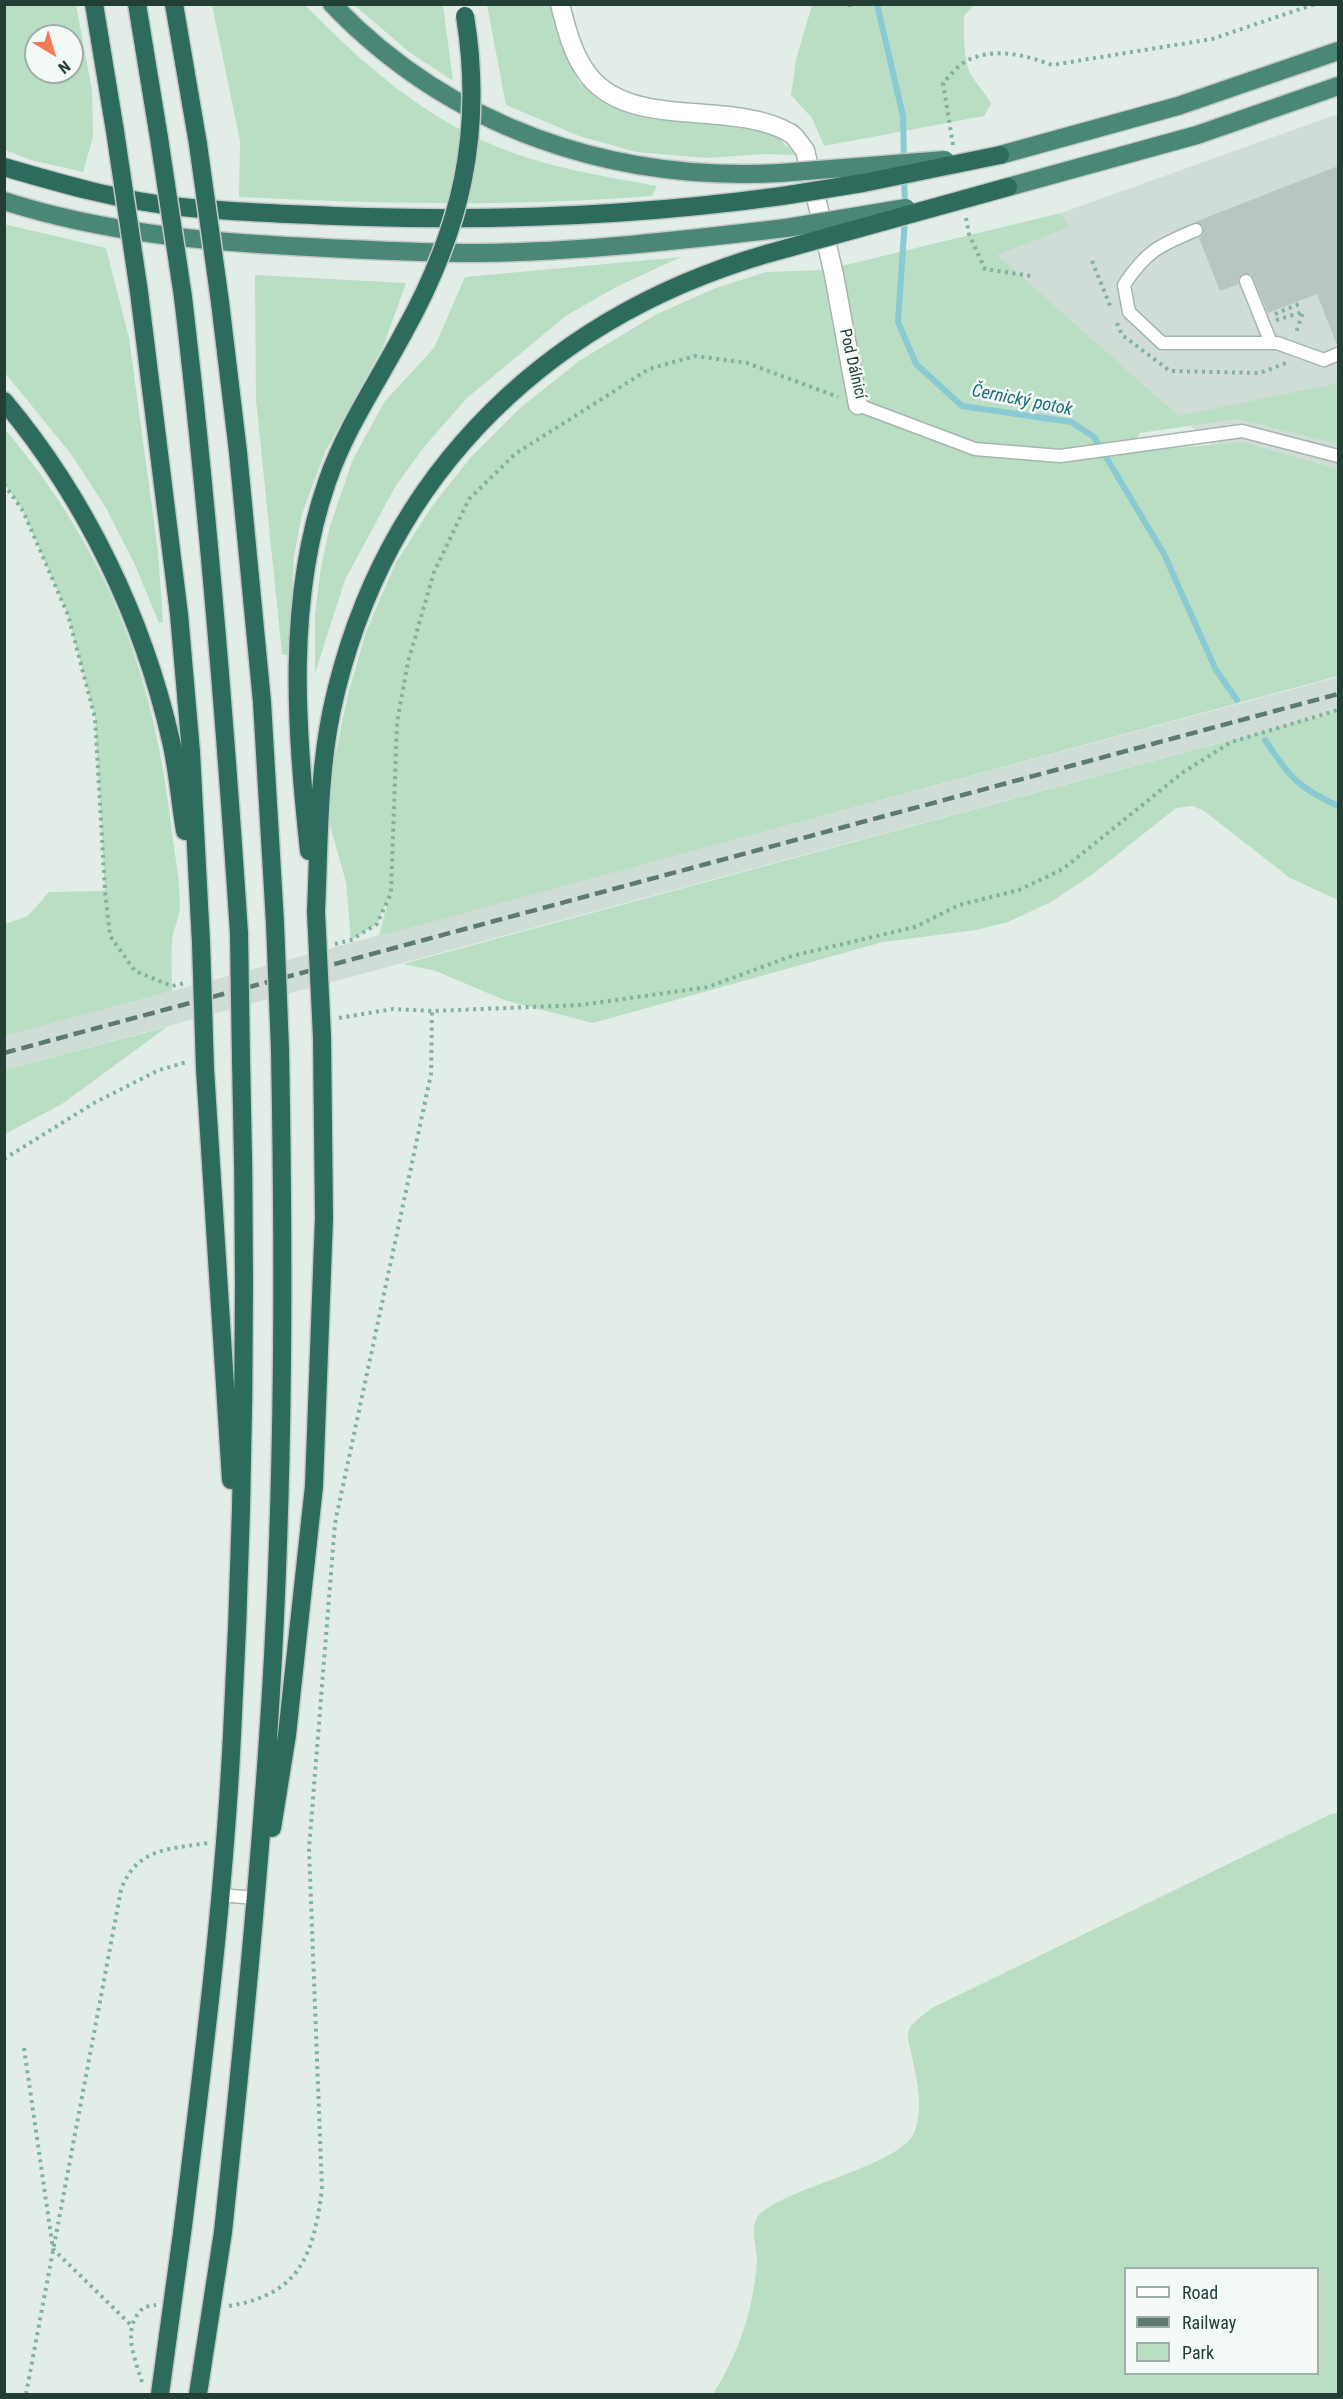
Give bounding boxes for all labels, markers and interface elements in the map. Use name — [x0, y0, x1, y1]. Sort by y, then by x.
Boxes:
north arrow — [24, 24, 84, 84]
text: N — [54, 56, 74, 77]
street label: Pod Dálnicí — [835, 327, 869, 401]
water label: Černický potok — [970, 381, 1074, 421]
legend — [1124, 2267, 1319, 2375]
text: Road — [1182, 2282, 1218, 2303]
text: Railway — [1182, 2312, 1236, 2333]
text: Park — [1182, 2342, 1214, 2363]

